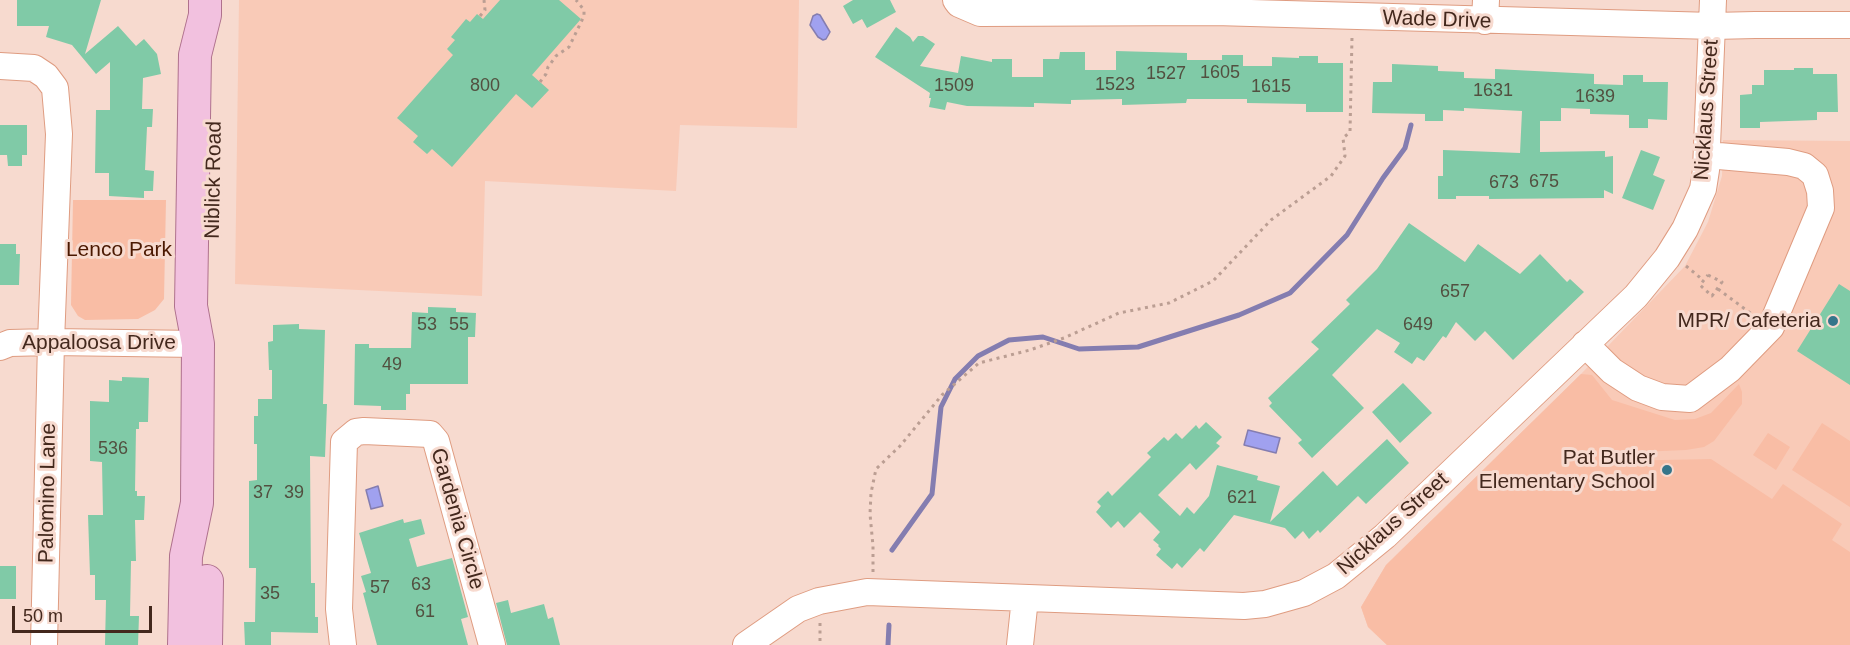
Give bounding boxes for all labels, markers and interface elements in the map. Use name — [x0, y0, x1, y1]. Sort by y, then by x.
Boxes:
street label: Wade Drive — [1382, 6, 1492, 34]
street label: Nicklaus Street — [1690, 39, 1724, 181]
house number: 1605 — [1200, 62, 1240, 84]
house number: 1527 — [1146, 63, 1186, 85]
house number: 1523 — [1095, 74, 1135, 96]
house number: 800 — [470, 75, 500, 97]
house number: 1509 — [934, 75, 974, 97]
house number: 1615 — [1251, 76, 1291, 98]
house number: 1631 — [1473, 80, 1513, 102]
house number: 1639 — [1575, 86, 1615, 108]
street label: Niblick Road — [200, 121, 228, 239]
house number: 675 — [1529, 171, 1559, 193]
house number: 673 — [1489, 172, 1519, 194]
park label: Lenco Park — [66, 237, 172, 263]
house number: 657 — [1440, 281, 1470, 303]
place label: MPR/ Cafeteria — [1677, 308, 1821, 334]
house number: 53 — [417, 314, 437, 336]
house number: 55 — [449, 314, 469, 336]
house number: 649 — [1403, 314, 1433, 336]
marker: MPR/ Cafeteria — [1826, 314, 1840, 328]
street label: Appaloosa Drive — [22, 330, 176, 356]
house number: 49 — [382, 354, 402, 376]
street label: Palomino Lane — [34, 423, 62, 563]
house number: 536 — [98, 438, 128, 460]
street label: Gardenia Circle — [425, 445, 489, 593]
place label: Pat Butler Elementary School — [1479, 445, 1655, 495]
marker: Pat Butler Elementary School — [1660, 463, 1674, 477]
street label: Nicklaus Street — [1332, 467, 1454, 581]
house number: 37 — [253, 482, 273, 504]
house number: 39 — [284, 482, 304, 504]
house number: 621 — [1227, 487, 1257, 509]
house number: 63 — [411, 574, 431, 596]
house number: 57 — [370, 577, 390, 599]
house number: 35 — [260, 583, 280, 605]
scale bar — [15, 594, 154, 632]
house number: 61 — [415, 601, 435, 623]
text: 50 m — [23, 606, 63, 626]

